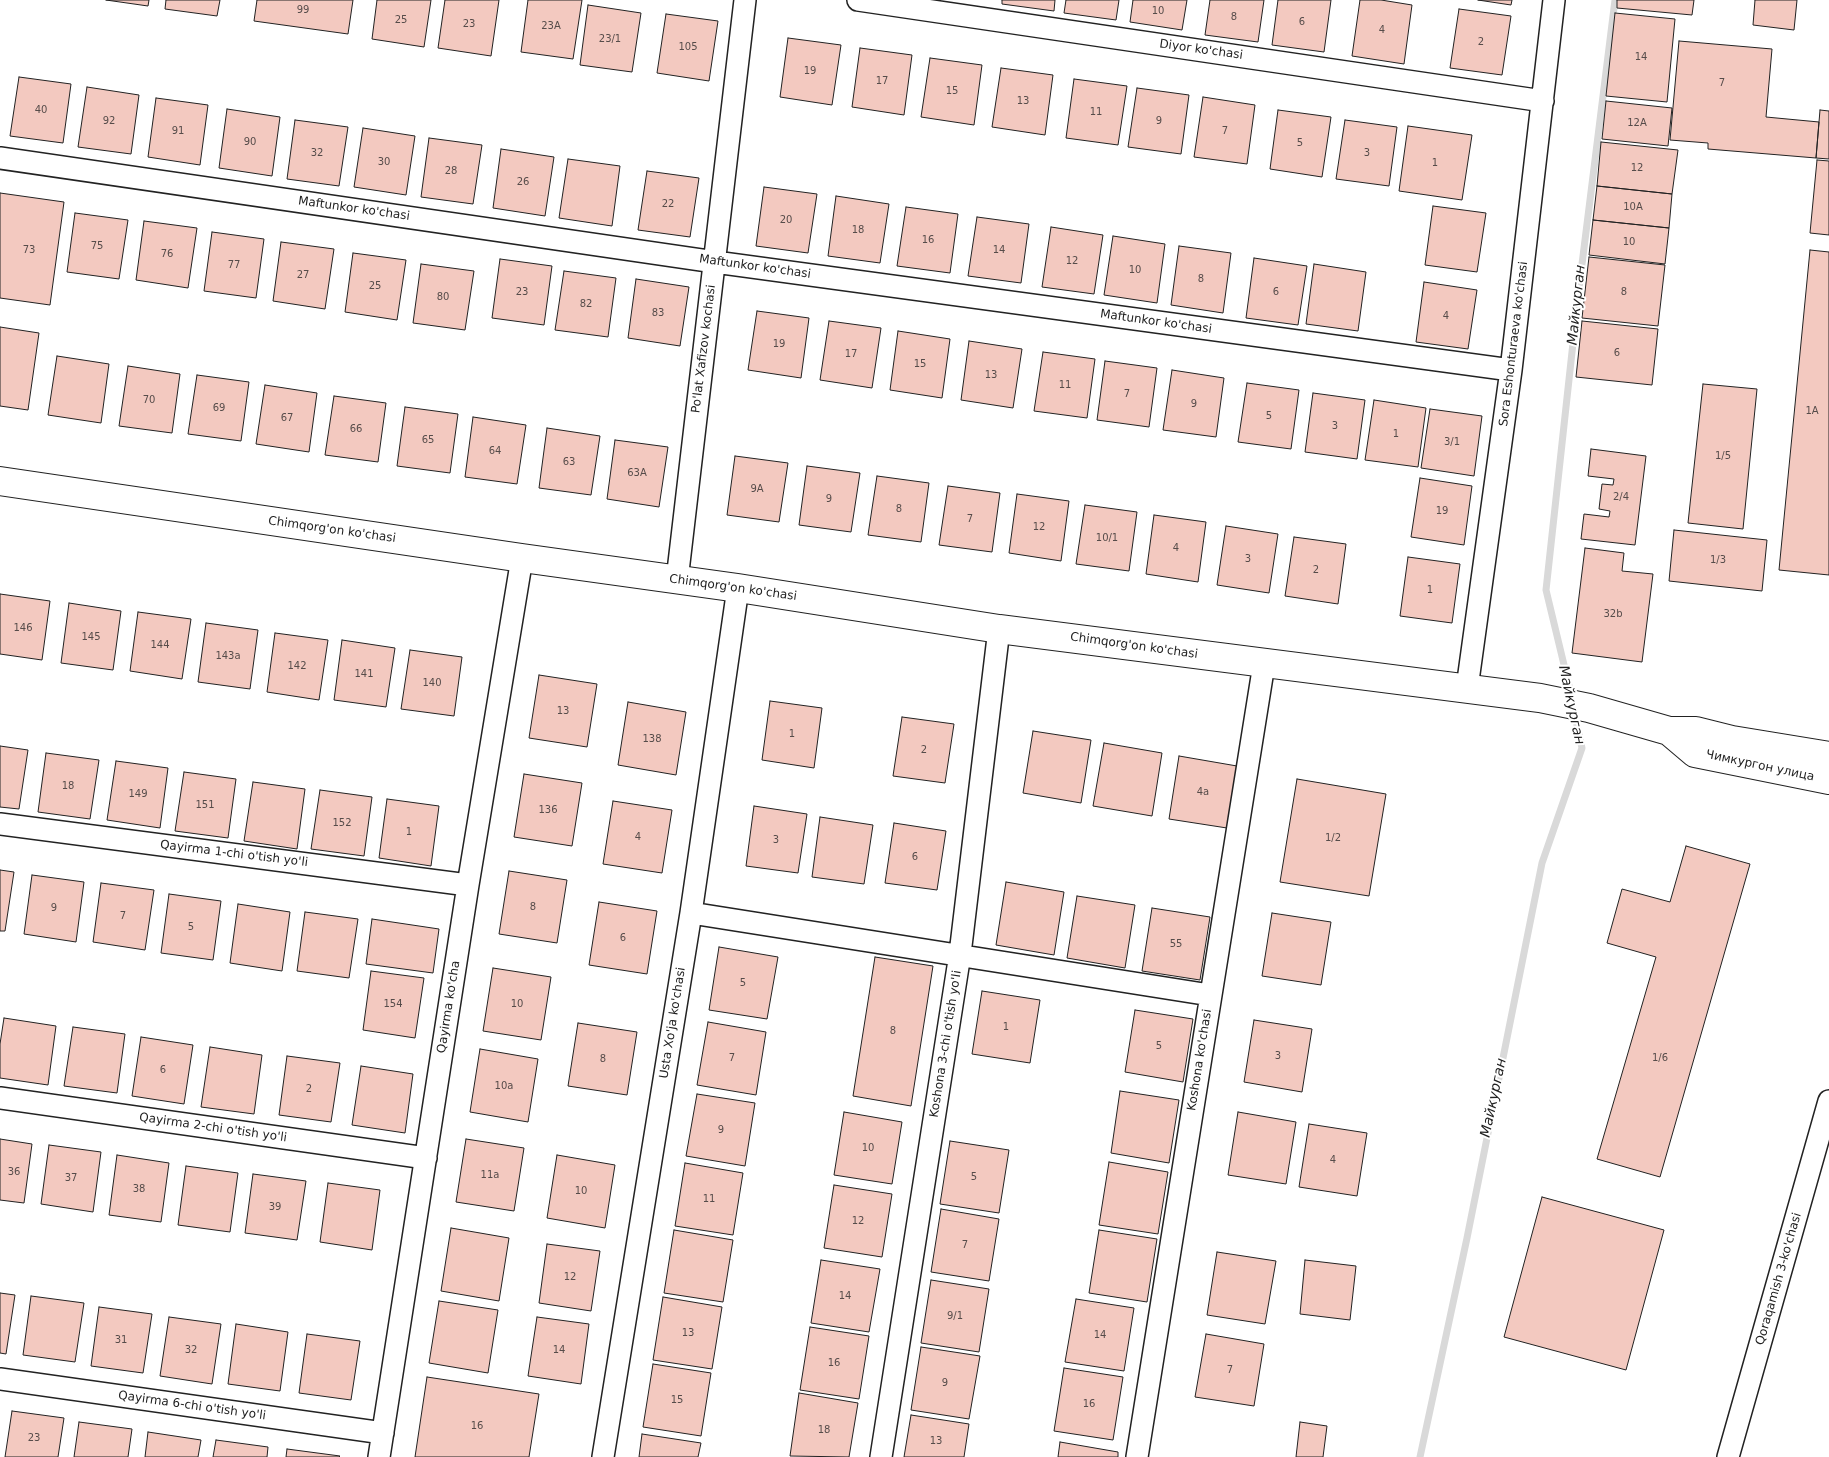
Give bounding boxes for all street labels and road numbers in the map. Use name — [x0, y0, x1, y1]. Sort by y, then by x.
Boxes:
street label: Diyor ko'chasi — [1158, 37, 1244, 63]
street label: Maftunkor ko'chasi — [297, 194, 411, 224]
street label: Maftunkor ko'chasi — [698, 252, 812, 282]
street label: Sora Eshonturaeva ko'chasi — [1497, 261, 1531, 427]
street label: Po'lat Xafizov kochasi — [689, 284, 719, 414]
street label: Maftunkor ko'chasi — [1099, 307, 1213, 337]
street label: Chimqorg'on ko'chasi — [267, 514, 397, 546]
street label: Chimqorg'on ko'chasi — [668, 572, 798, 604]
street label: Chimqorg'on ko'chasi — [1069, 630, 1199, 662]
street label: Чимкургон улица — [1704, 747, 1816, 785]
street label: Qayirma 1-chi o'tish yo'li — [159, 838, 309, 870]
street label: Qayirma ko'cha — [435, 960, 463, 1054]
street label: Usta Xo'ja ko'chasi — [657, 966, 689, 1080]
street label: Koshona 3-chi o'tish yo'li — [927, 969, 965, 1119]
street label: Koshona ko'chasi — [1185, 1008, 1215, 1112]
street label: Qayirma 2-chi o'tish yo'li — [138, 1111, 288, 1145]
street label: Qoraqamish 3-ko'chasi — [1753, 1211, 1805, 1347]
street label: Qayirma 6-chi o'tish yo'li — [117, 1389, 267, 1423]

